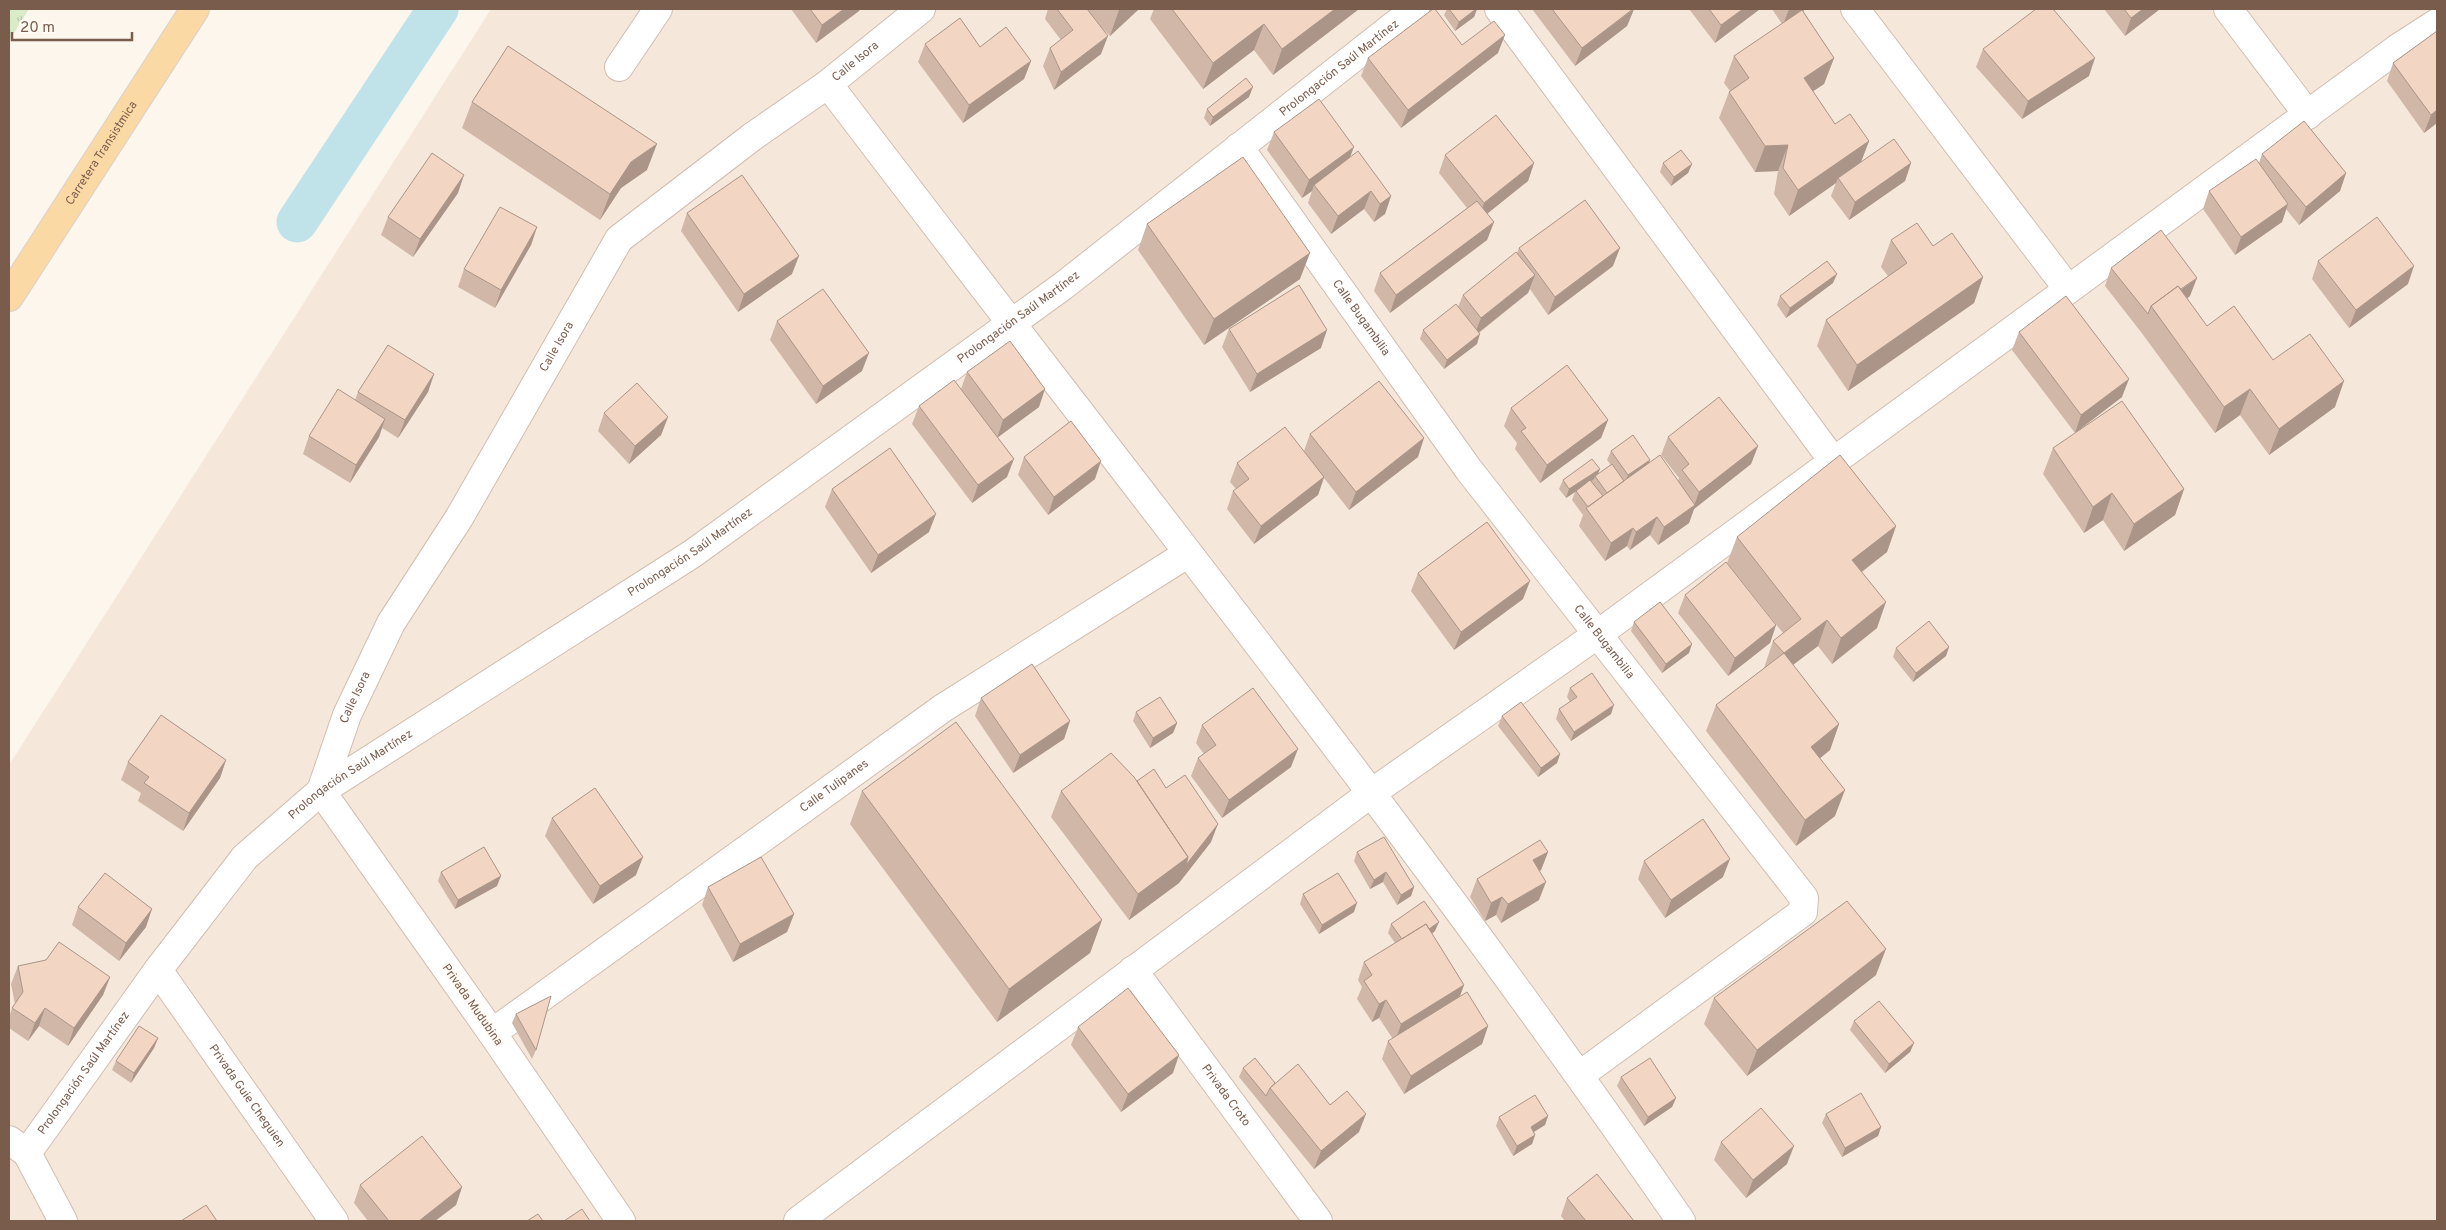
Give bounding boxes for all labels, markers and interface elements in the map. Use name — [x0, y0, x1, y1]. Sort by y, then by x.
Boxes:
scale bar — [12, 10, 132, 42]
street label: Prolongación Saúl Martínez — [1276, 16, 1403, 120]
text: 20 m — [20, 19, 55, 38]
street label: Calle Isora — [829, 38, 882, 86]
street label: Carretera Transistmica — [62, 98, 141, 209]
street label: Prolongación Saúl Martínez — [954, 268, 1083, 368]
street label: Calle Bugambilia — [1328, 277, 1393, 359]
street label: Calle Isora — [536, 319, 578, 375]
street label: Prolongación Saúl Martínez — [625, 505, 756, 601]
street label: Calle Bugambilia — [1570, 602, 1638, 682]
street label: Calle Isora — [337, 669, 375, 726]
street label: Prolongación Saúl Martínez — [285, 726, 416, 823]
street label: Calle Tulipanes — [797, 756, 872, 816]
street label: Privada Mudubina — [438, 961, 506, 1049]
street label: Prolongación Saúl Martínez — [34, 1009, 134, 1138]
street label: Privada Guie Cheguien — [205, 1041, 288, 1151]
street label: Privada Croto — [1197, 1061, 1254, 1130]

